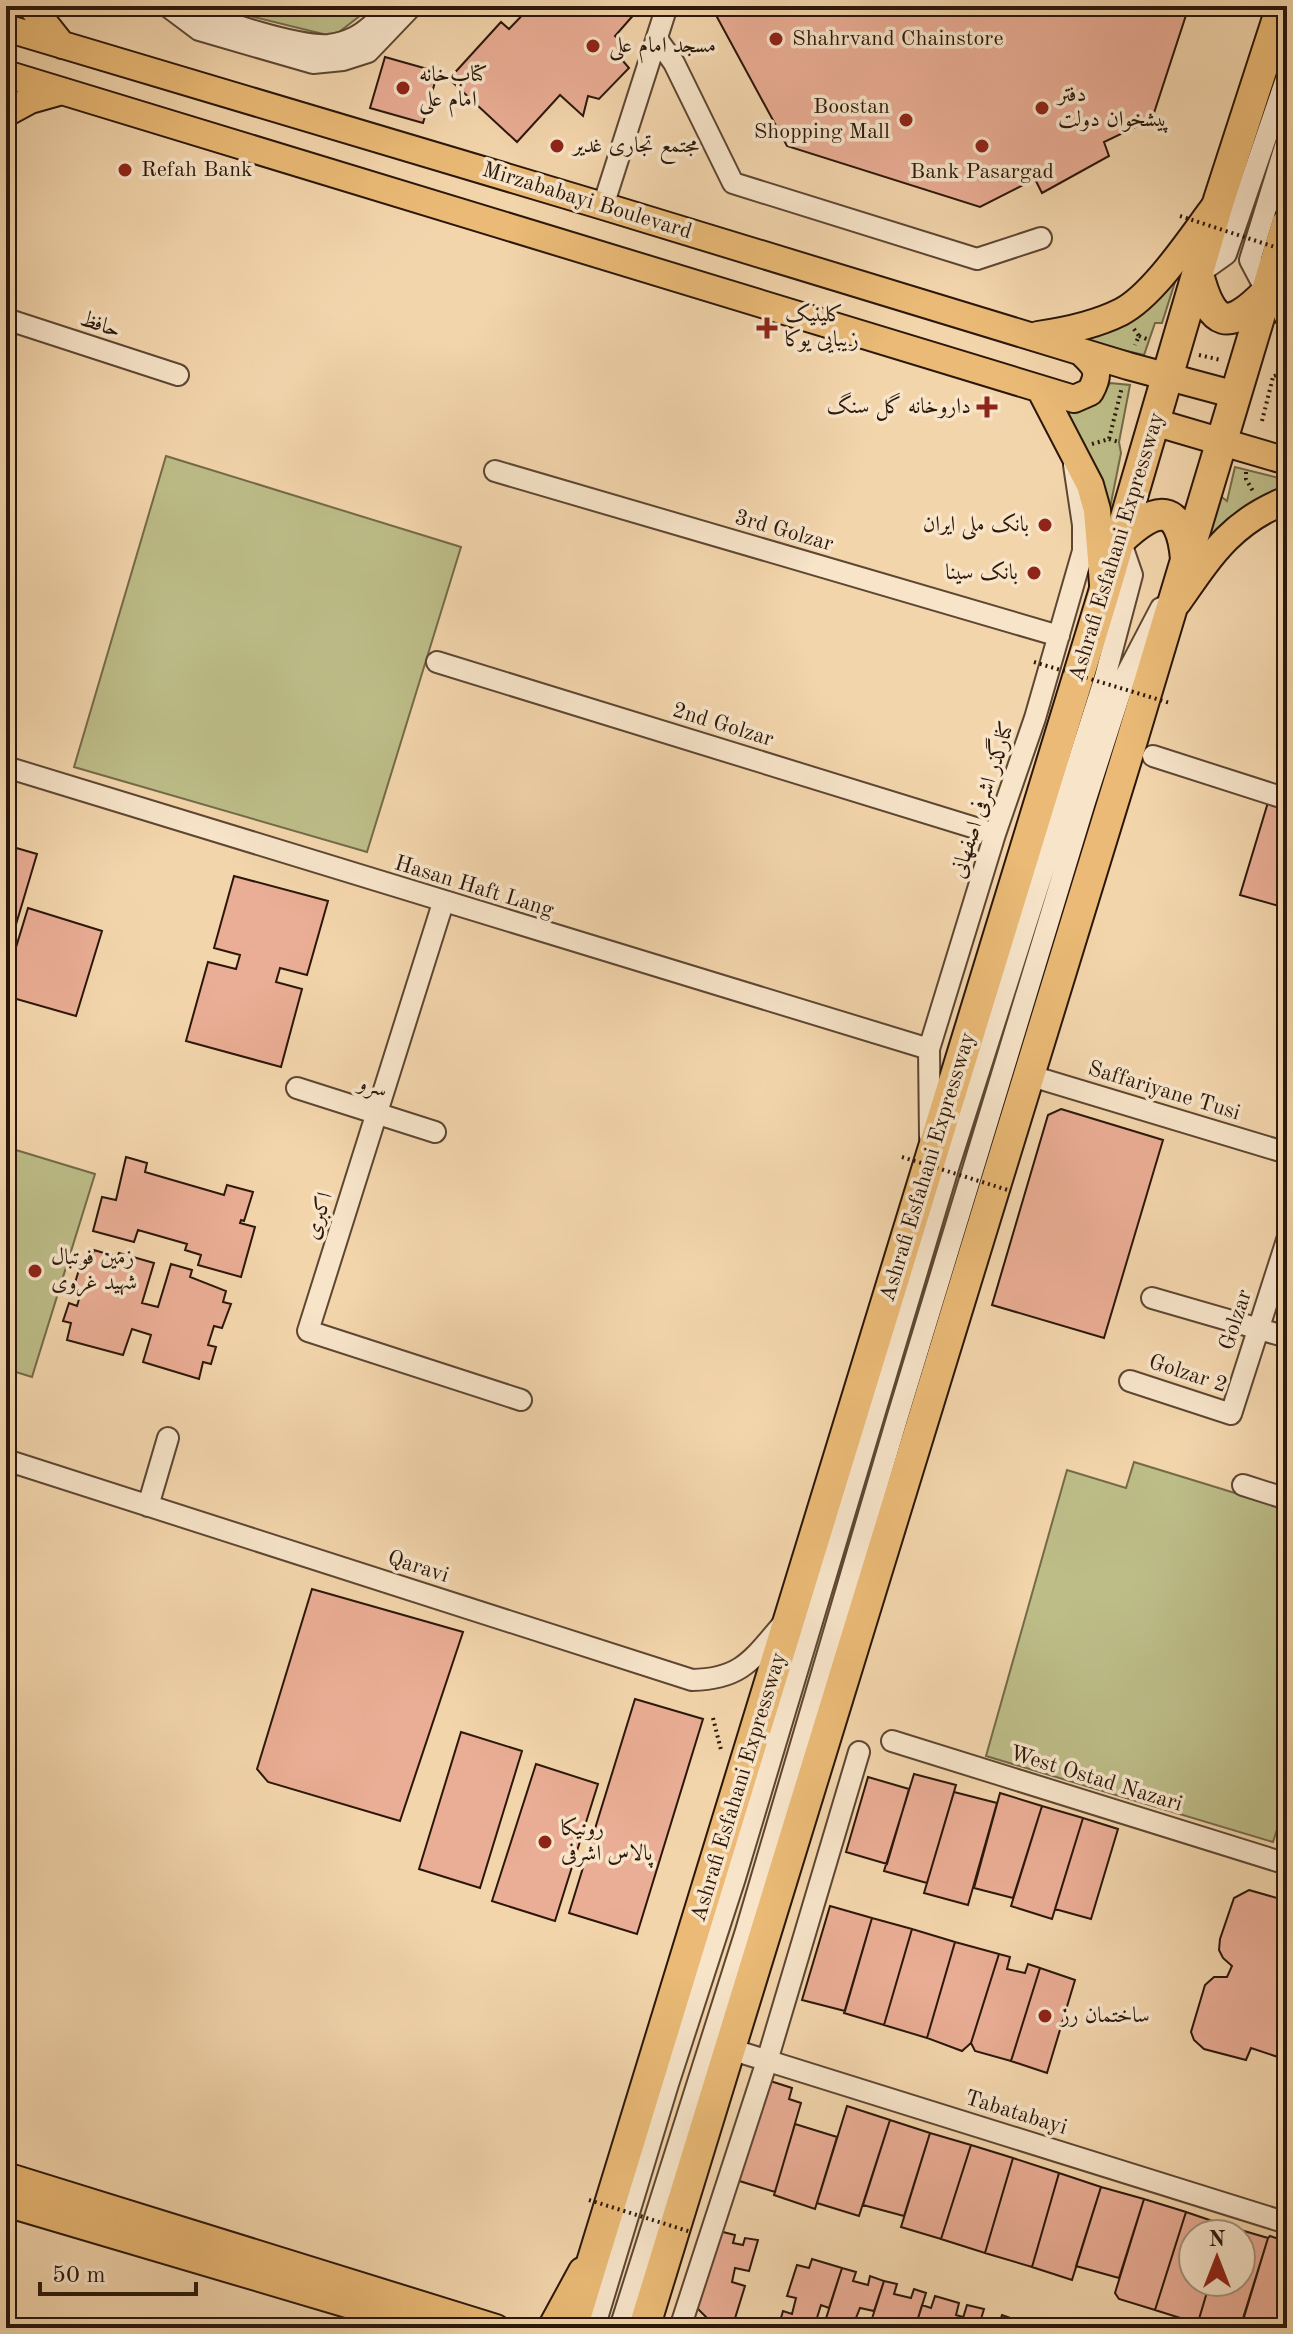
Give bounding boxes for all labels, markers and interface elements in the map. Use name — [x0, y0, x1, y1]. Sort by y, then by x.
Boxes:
place label: Shahrvand Chainstore — [792, 28, 1004, 50]
marker: Shahrvand Chainstore — [767, 30, 785, 48]
place label: مسجد امام علی — [609, 35, 716, 64]
marker: مسجد امام علی — [584, 37, 602, 55]
place label: کتاب‌خانه امام علی — [419, 64, 488, 118]
marker: کتاب‌خانه امام علی — [394, 79, 412, 97]
place label: دفتر پیشخوان دولت — [1056, 84, 1169, 133]
place label: Boostan Shopping Mall — [754, 96, 890, 143]
marker: دفتر پیشخوان دولت — [1033, 99, 1051, 117]
marker: Boostan Shopping Mall — [897, 111, 915, 129]
place label: مجتمع تجاری غدیر — [571, 135, 700, 164]
marker: مجتمع تجاری غدیر — [548, 137, 566, 155]
marker: Bank Pasargad — [973, 137, 991, 155]
place label: Refah Bank — [141, 159, 253, 181]
street label: Mirzababayi Boulevard — [480, 159, 694, 243]
marker: Refah Bank — [116, 161, 134, 179]
place label: Bank Pasargad — [910, 161, 1054, 183]
place label: کلینیک زیبایی یوکا — [785, 303, 859, 354]
street label: حافظ — [77, 307, 123, 342]
marker: کلینیک زیبایی یوکا — [756, 317, 778, 339]
place label: داروخانه گل سنگ — [827, 392, 971, 421]
marker: داروخانه گل سنگ — [978, 398, 996, 416]
street label: Ashrafi Esfahani Expressway — [1065, 409, 1169, 684]
street label: 3rd Golzar — [732, 506, 836, 556]
place label: بانک ملی ایران — [923, 513, 1029, 540]
marker: بانک ملی ایران — [1036, 516, 1054, 534]
place label: بانک سینا — [945, 561, 1018, 585]
marker: بانک سینا — [1025, 564, 1043, 582]
street label: 2nd Golzar — [670, 699, 776, 751]
street label: کنارگذر اشرفی اصفهانی — [942, 717, 1021, 882]
street label: Hasan Haft Lang — [392, 852, 556, 922]
street label: Ashrafi Esfahani Expressway — [876, 1029, 980, 1304]
street label: Saffariyane Tusi — [1085, 1057, 1243, 1125]
street label: سرو — [354, 1072, 390, 1104]
street label: اکبری — [301, 1190, 338, 1243]
place label: زمین فوتبال شهید غروی — [51, 1247, 137, 1297]
marker: زمین فوتبال شهید غروی — [26, 1262, 44, 1280]
street label: Golzar — [1216, 1287, 1256, 1353]
street label: Golzar 2 — [1146, 1351, 1230, 1397]
street label: Qaravi — [385, 1547, 451, 1587]
street label: Ashrafi Esfahani Expressway — [687, 1649, 791, 1924]
street label: West Ostad Nazari — [1007, 1742, 1185, 1816]
place label: رونیکا پالاس اشرفی — [561, 1816, 654, 1869]
marker: رونیکا پالاس اشرفی — [536, 1833, 554, 1851]
place label: ساختمان رز — [1059, 2005, 1150, 2028]
marker: ساختمان رز — [1036, 2007, 1054, 2025]
street label: Tabatabayi — [962, 2087, 1070, 2139]
north arrow — [1177, 2218, 1257, 2298]
text: N — [1209, 2229, 1226, 2251]
scale bar — [40, 2246, 196, 2296]
text: 50 m — [52, 2264, 106, 2288]

